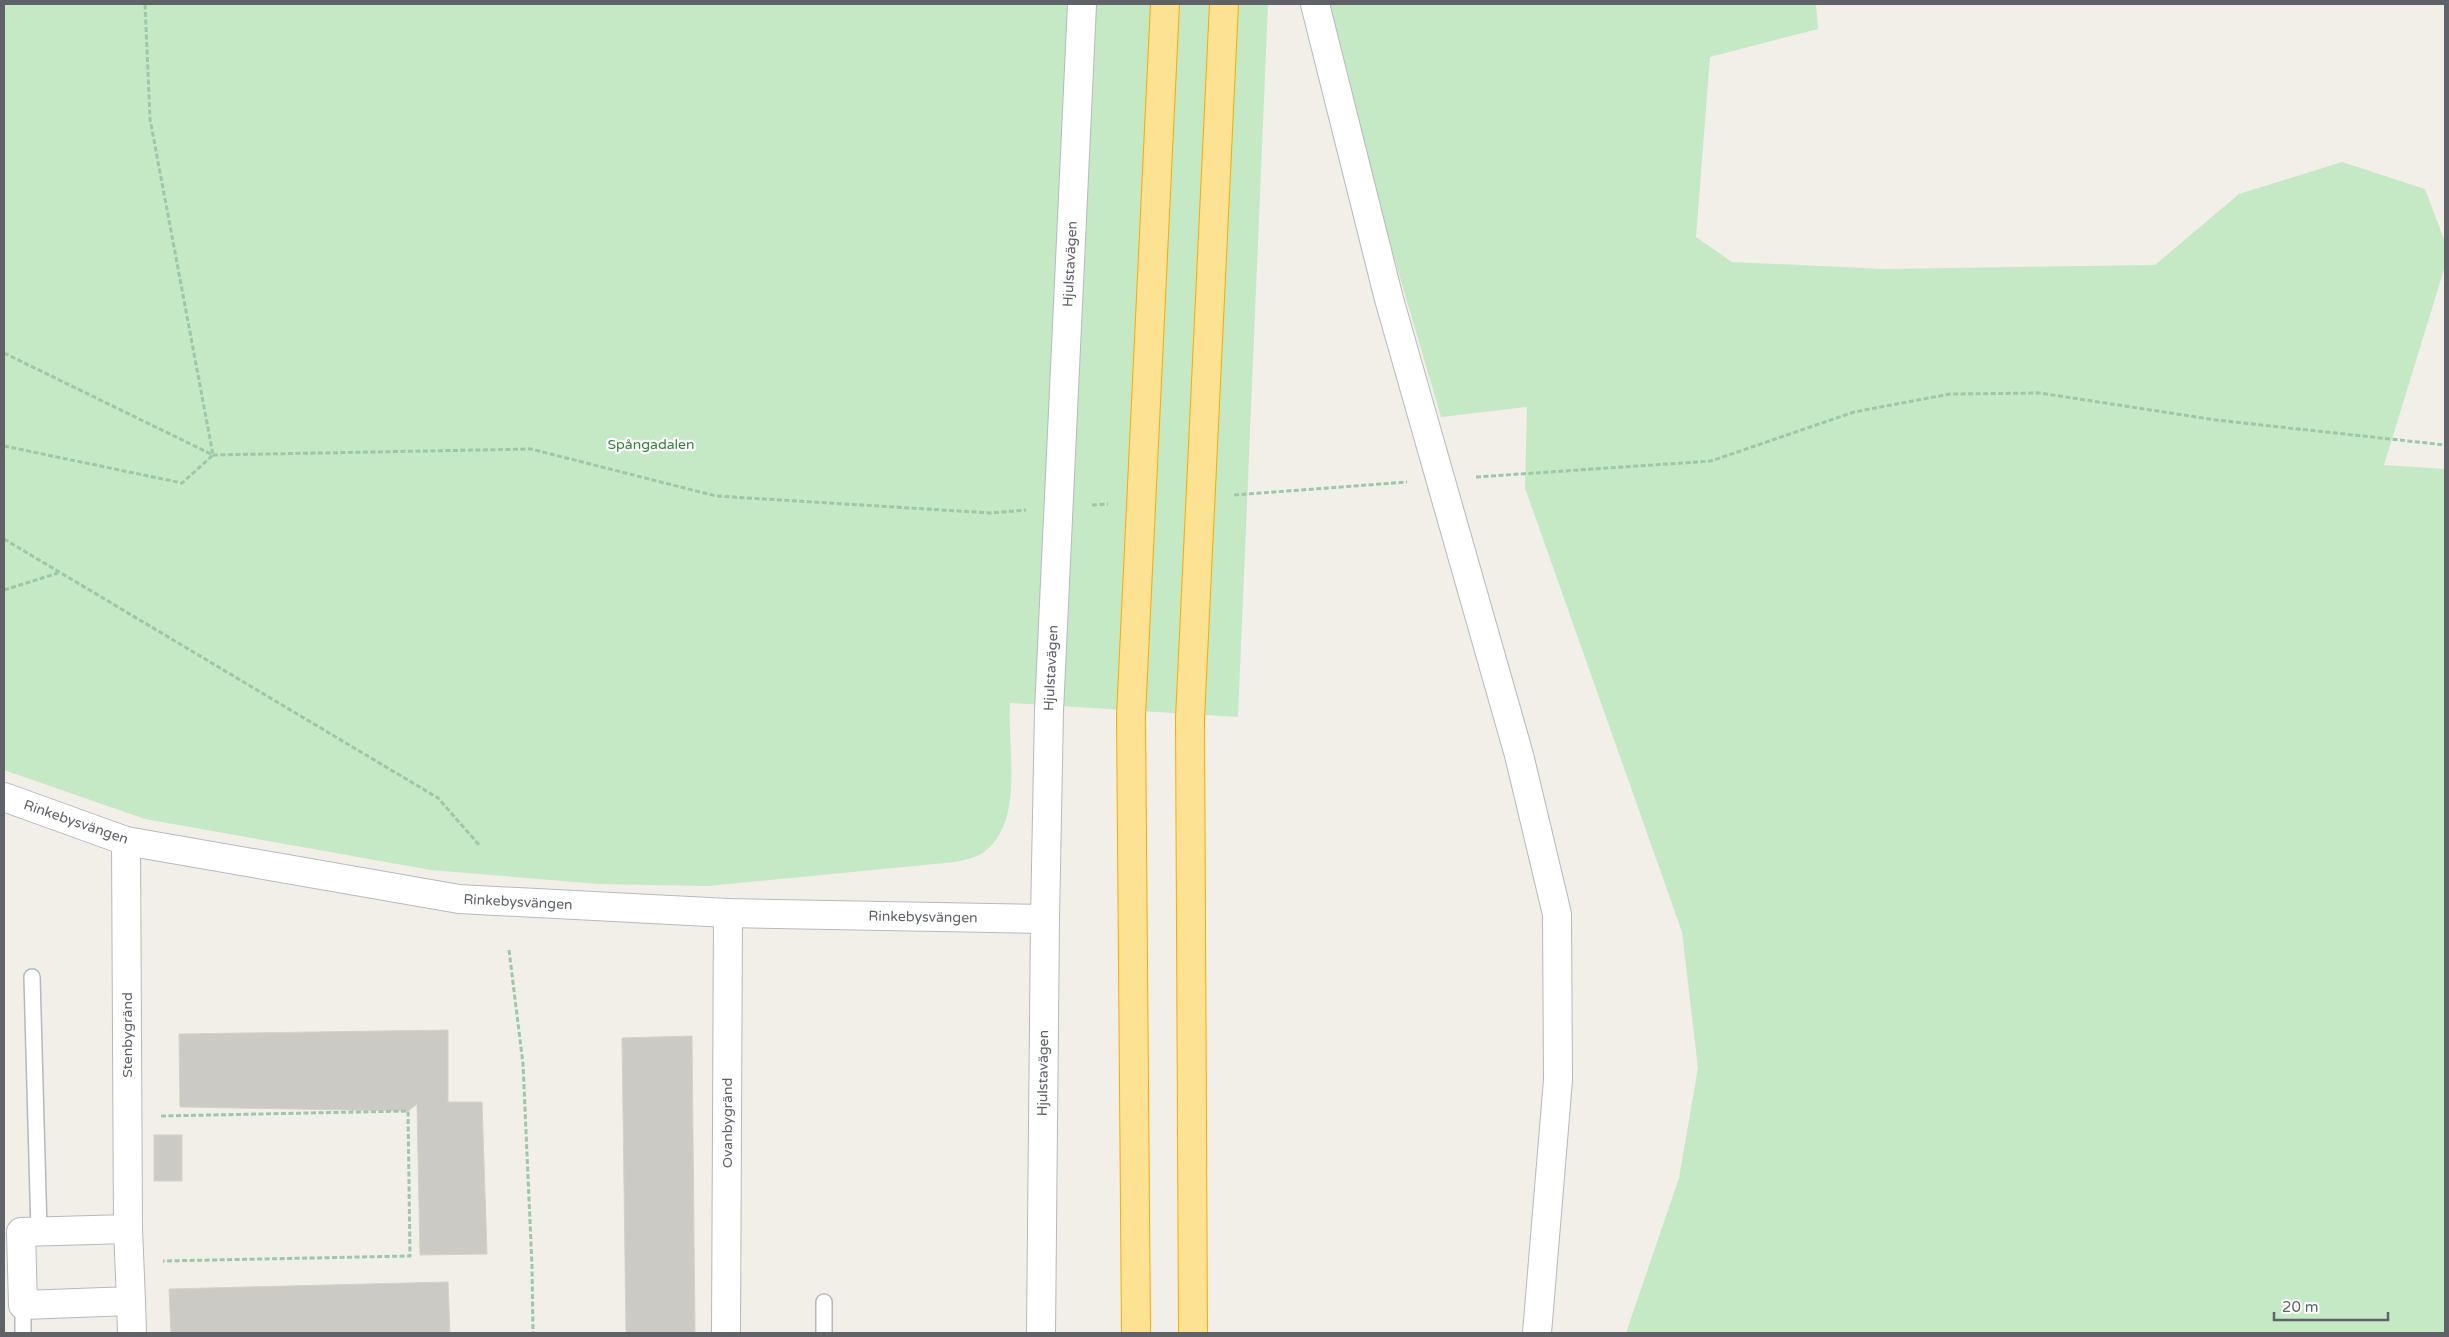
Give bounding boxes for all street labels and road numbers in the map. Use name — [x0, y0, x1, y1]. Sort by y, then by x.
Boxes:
street label: Hjulstavägen — [1059, 220, 1081, 308]
street label: Hjulstavägen — [1040, 624, 1062, 712]
street label: Rinkebysvängen — [22, 796, 130, 848]
street label: Rinkebysvängen — [463, 891, 573, 913]
street label: Rinkebysvängen — [868, 908, 978, 926]
street label: Stenbygränd — [119, 992, 136, 1078]
street label: Hjulstavägen — [1034, 1030, 1052, 1116]
street label: Ovanbygränd — [719, 1078, 736, 1168]

